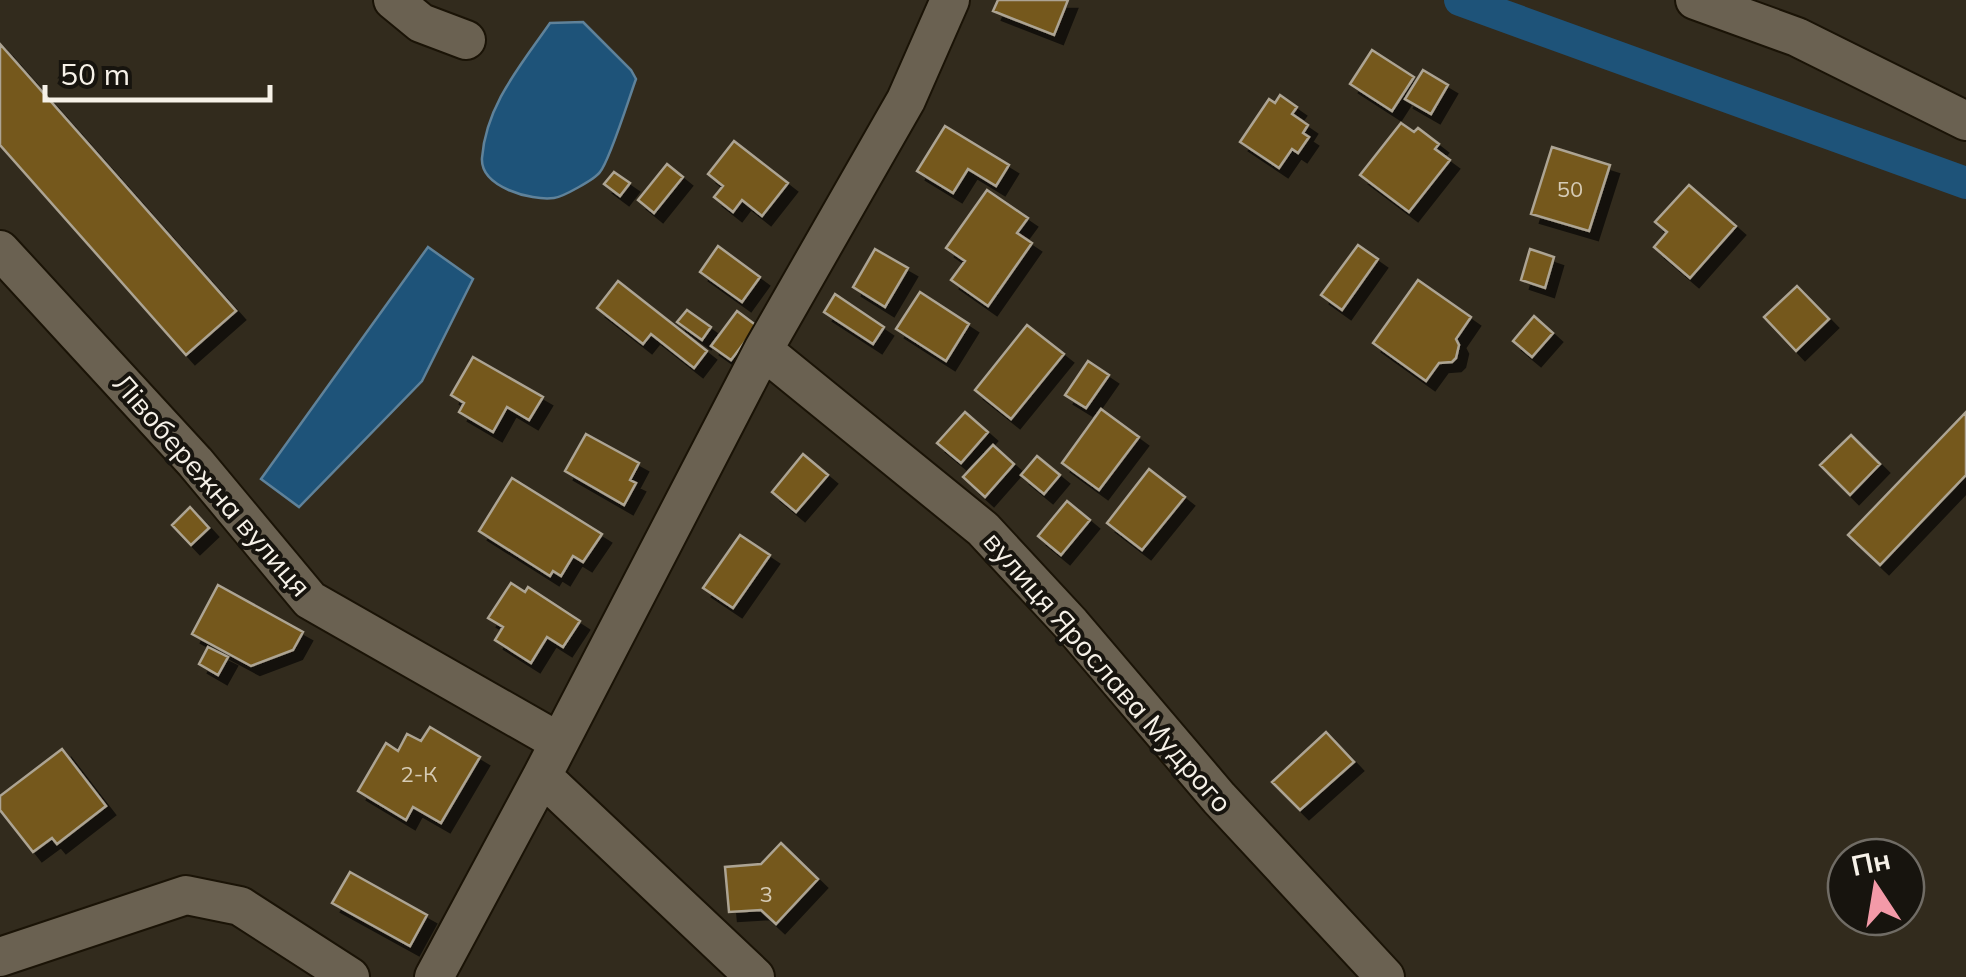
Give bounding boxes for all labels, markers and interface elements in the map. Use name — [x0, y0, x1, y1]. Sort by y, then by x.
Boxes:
scale bar — [45, 40, 270, 102]
text: 50 m — [60, 55, 130, 93]
house number: 50 — [1557, 175, 1583, 203]
street label: Лівобережна вулиця — [106, 366, 319, 603]
street label: вулиця Ярослава Мудрого — [977, 524, 1240, 819]
house number: 2-К — [400, 760, 438, 788]
north arrow — [1826, 837, 1926, 937]
text: Пн — [1848, 841, 1893, 883]
house number: 3 — [759, 880, 773, 908]

